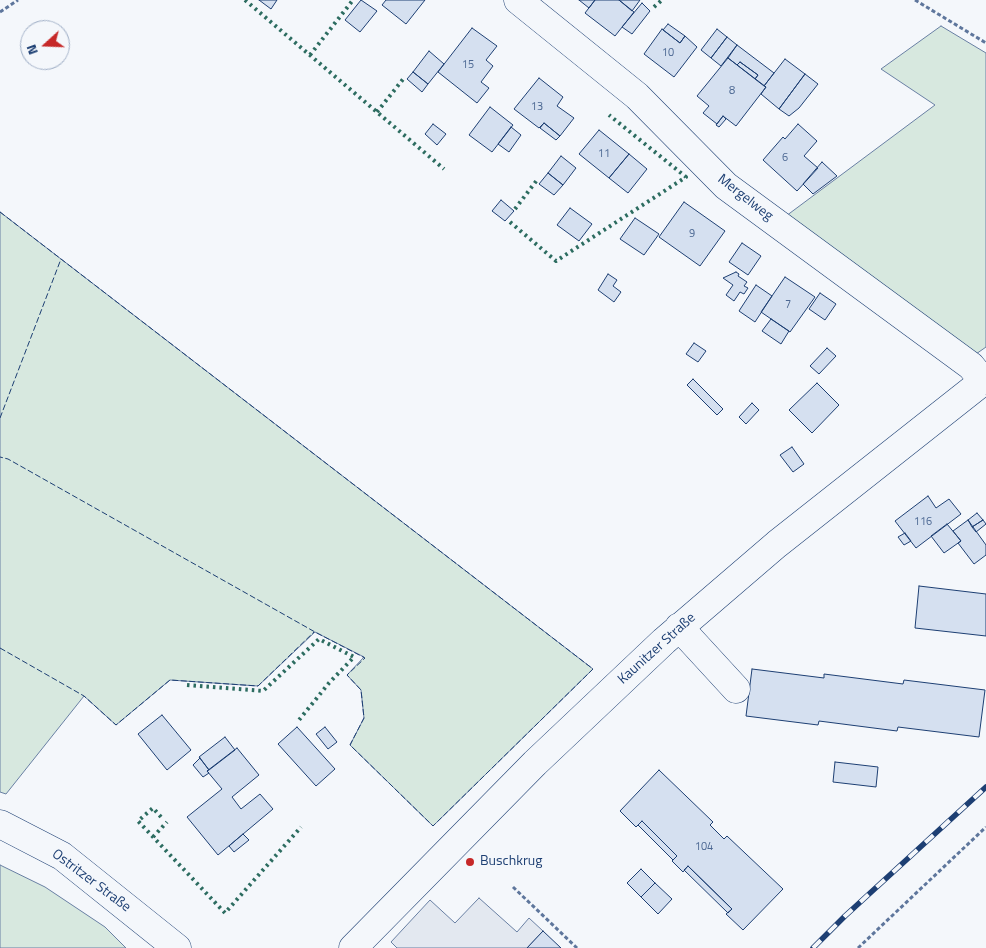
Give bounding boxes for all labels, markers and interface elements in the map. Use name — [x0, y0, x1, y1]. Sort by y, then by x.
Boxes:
north arrow — [20, 20, 70, 70]
text: N — [20, 42, 43, 58]
house number: 10 — [662, 46, 674, 60]
house number: 15 — [462, 58, 474, 72]
house number: 8 — [729, 84, 735, 98]
house number: 13 — [531, 100, 543, 114]
house number: 11 — [598, 147, 610, 161]
house number: 6 — [782, 151, 788, 165]
street label: Mergelweg — [714, 171, 776, 225]
house number: 9 — [689, 227, 695, 241]
house number: 7 — [785, 298, 791, 312]
house number: 116 — [914, 515, 932, 529]
street label: Kaunitzer Straße — [615, 610, 699, 688]
house number: 104 — [695, 840, 713, 854]
street label: Ostritzer Straße — [48, 846, 134, 916]
place label: Buschkrug — [480, 854, 542, 870]
marker: Buschkrug — [464, 856, 476, 868]

